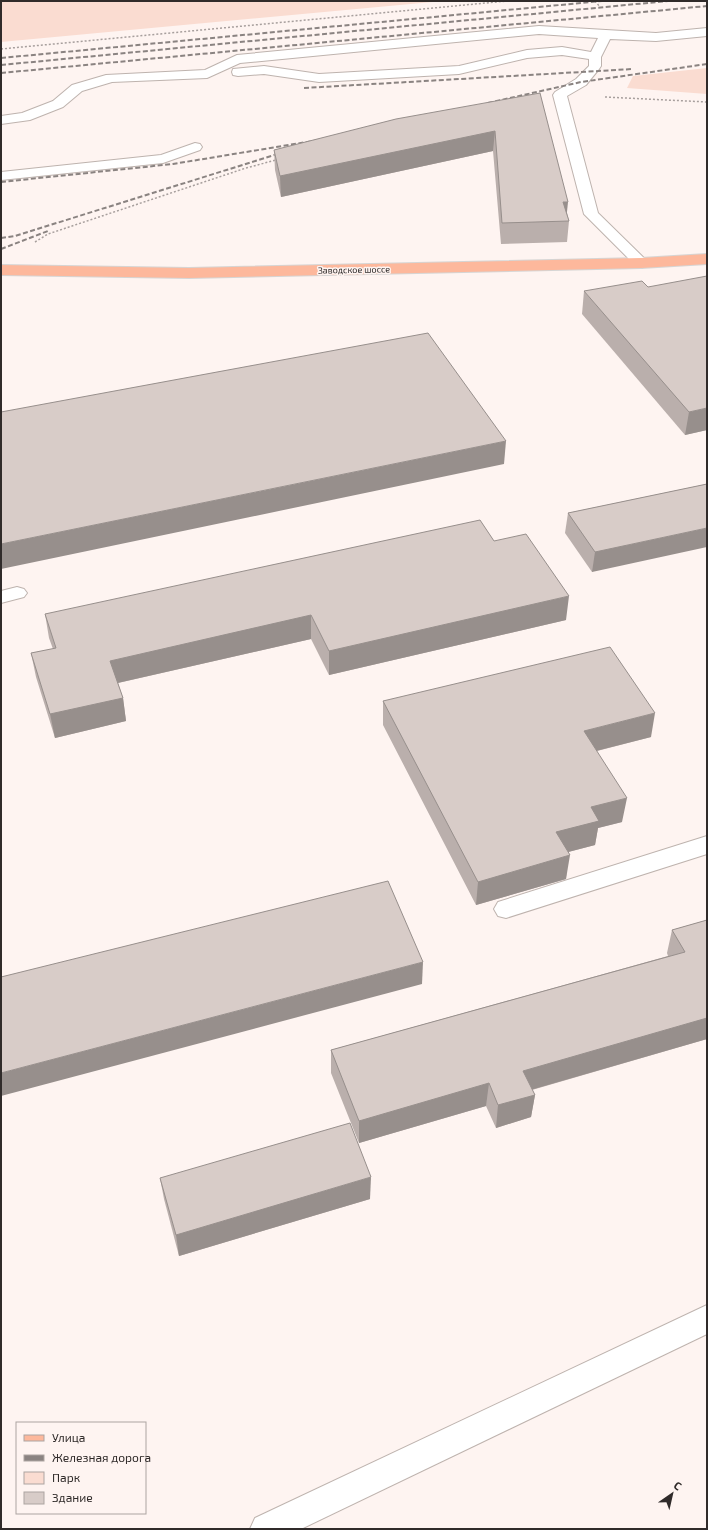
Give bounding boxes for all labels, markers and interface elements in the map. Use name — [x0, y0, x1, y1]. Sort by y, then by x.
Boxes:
street label: Заводское шоссе — [318, 263, 390, 276]
legend — [16, 1422, 146, 1514]
text: Улица — [52, 1430, 85, 1444]
text: Железная дорога — [52, 1450, 151, 1464]
text: Парк — [52, 1470, 81, 1484]
north arrow — [652, 1474, 692, 1514]
text: С — [672, 1478, 685, 1493]
text: Здание — [52, 1490, 93, 1504]

